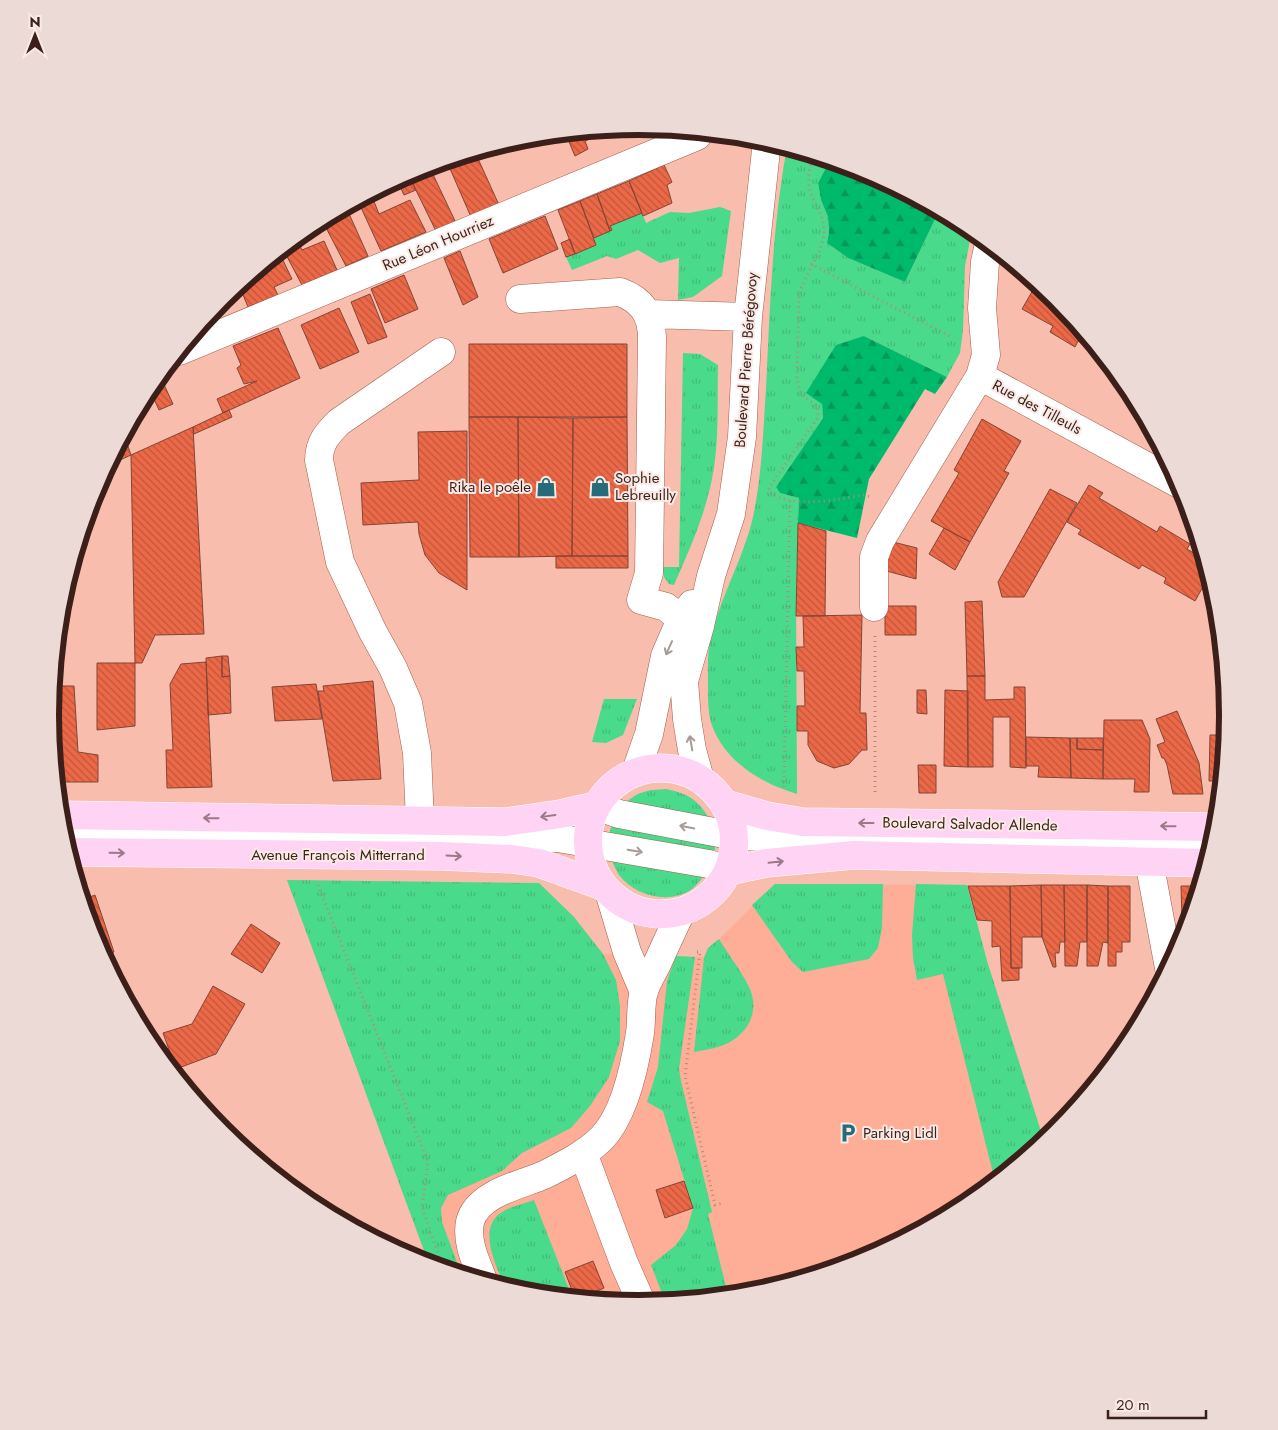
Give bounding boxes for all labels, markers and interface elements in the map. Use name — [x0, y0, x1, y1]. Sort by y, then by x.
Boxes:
north arrow — [10, 10, 60, 60]
text: N — [29, 12, 41, 32]
street label: Rue Léon Hourriez — [379, 210, 497, 276]
street label: Boulevard Pierre Bérégovoy — [729, 271, 763, 448]
street label: Rue des Tilleuls — [988, 374, 1086, 440]
place label: Sophie Lebreuilly — [615, 467, 676, 506]
place label: Rika le poêle — [449, 476, 531, 498]
shop icon: Rika le poêle — [535, 476, 557, 498]
shop icon: Sophie Lebreuilly — [589, 476, 611, 498]
one-way arrow — [663, 640, 673, 655]
one-way arrow — [686, 735, 696, 751]
one-way arrow — [541, 811, 557, 821]
street label: Boulevard Salvador Allende — [882, 811, 1058, 837]
one-way arrow — [203, 813, 220, 823]
one-way arrow — [858, 818, 874, 828]
one-way arrow — [1160, 821, 1176, 831]
one-way arrow — [679, 822, 695, 831]
street label: Avenue François Mitterrand — [251, 844, 425, 866]
one-way arrow — [627, 846, 643, 856]
one-way arrow — [108, 848, 125, 858]
one-way arrow — [446, 852, 462, 861]
one-way arrow — [768, 857, 784, 867]
parking icon: Parking Lidl — [837, 1122, 859, 1144]
place label: Parking Lidl — [863, 1122, 937, 1144]
scale bar — [1108, 1388, 1206, 1420]
text: 20 m — [1116, 1394, 1150, 1416]

